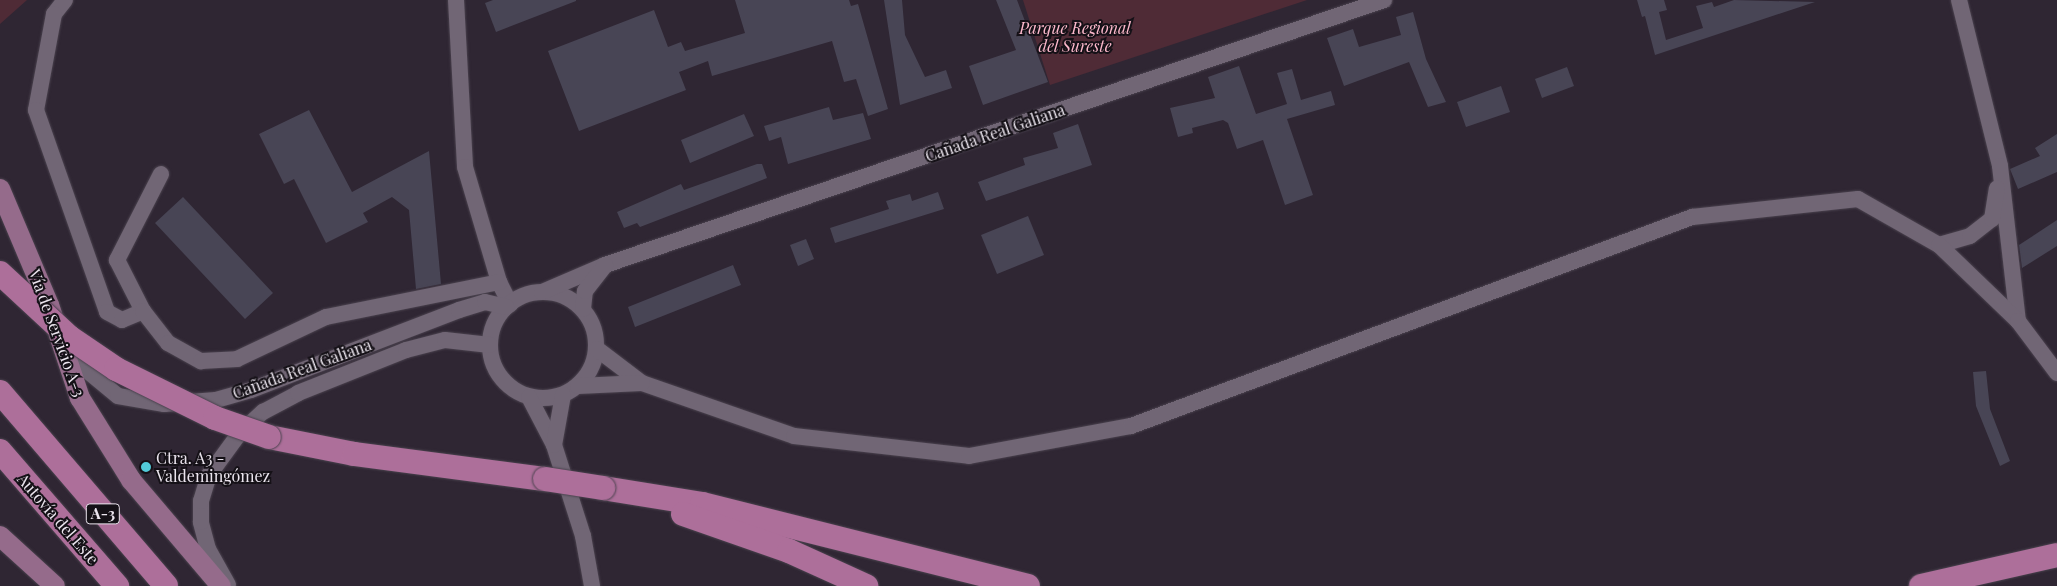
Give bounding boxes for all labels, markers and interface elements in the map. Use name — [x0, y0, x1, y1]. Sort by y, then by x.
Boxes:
park label: Parque Regional del Sureste — [1019, 18, 1131, 56]
street label: Cañada Real Galiana — [923, 100, 1067, 166]
street label: Vía de Servicio A-3 — [25, 266, 89, 400]
street label: Cañada Real Galiana — [230, 335, 374, 403]
place label: Ctra. A3 - Valdemingómez — [156, 448, 270, 486]
marker: Ctra. A3 - Valdemingómez — [140, 461, 152, 473]
street label: Autovía del Este — [13, 470, 103, 568]
road number: A-3 — [86, 502, 120, 526]

